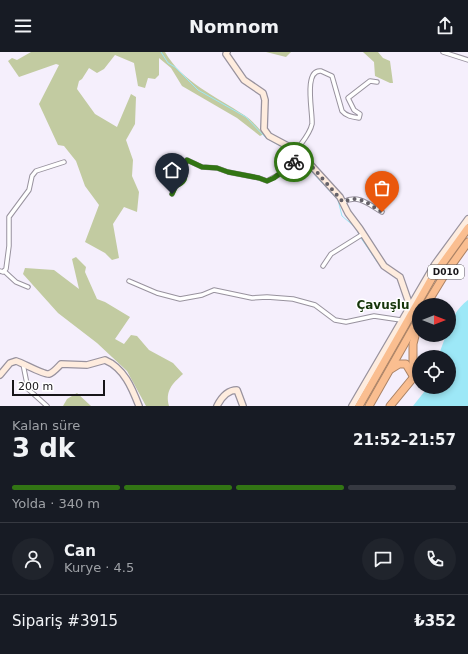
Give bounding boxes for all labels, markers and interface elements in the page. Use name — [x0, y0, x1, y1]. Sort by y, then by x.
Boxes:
icon: menu — [12, 15, 34, 37]
icon: share — [434, 15, 456, 37]
text: Nomnom — [189, 16, 279, 37]
courier — [274, 142, 314, 182]
icon: bike — [283, 151, 305, 173]
pin — [155, 153, 189, 194]
icon: home — [161, 159, 183, 181]
pin — [365, 171, 399, 212]
icon: bag — [371, 177, 393, 199]
road number: D010 — [428, 265, 464, 279]
district label: Çavuşlu — [356, 298, 410, 312]
north arrow — [412, 298, 456, 342]
map controls — [412, 298, 456, 394]
button: locate — [412, 350, 456, 394]
scale bar — [12, 378, 105, 397]
text: 200 m — [18, 380, 53, 393]
text: Kalan süre — [12, 418, 80, 433]
text: 21:52–21:57 — [353, 431, 456, 449]
text: 3 dk — [12, 433, 75, 463]
text: Yolda · 340 m — [12, 496, 100, 511]
button: person — [12, 538, 54, 580]
button: chat — [362, 538, 404, 580]
button: phone — [414, 538, 456, 580]
text: Can — [64, 542, 96, 560]
text: Kurye · 4.5 — [64, 560, 134, 575]
text: Sipariş #3915 — [12, 612, 118, 630]
text: ₺352 — [414, 612, 456, 630]

